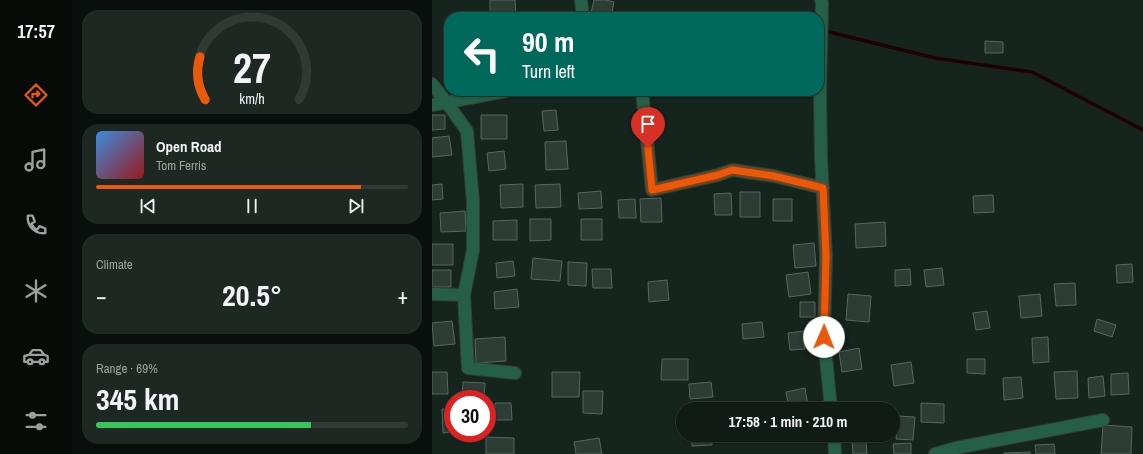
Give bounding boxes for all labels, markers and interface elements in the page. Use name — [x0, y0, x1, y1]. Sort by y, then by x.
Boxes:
text: 17:57 — [17, 19, 55, 44]
text: 90 m — [522, 23, 574, 61]
icon: left — [456, 28, 508, 80]
text: 27 — [233, 40, 271, 96]
text: Turn left — [522, 59, 575, 84]
icon: directions — [22, 81, 50, 109]
text: km/h — [239, 89, 265, 108]
pin — [631, 107, 665, 148]
icon: arrive — [637, 113, 659, 135]
text: Open Road — [156, 136, 222, 157]
icon: music — [22, 146, 50, 174]
text: Tom Ferris — [156, 157, 206, 174]
icon: previous — [137, 195, 159, 217]
icon: pause — [241, 195, 263, 217]
icon: next — [345, 195, 367, 217]
icon: phone — [22, 211, 50, 239]
text: Climate — [96, 256, 133, 273]
text: 20.5° — [222, 275, 282, 315]
icon: climate — [22, 277, 50, 305]
text: − — [96, 281, 107, 311]
text: + — [397, 281, 408, 311]
position arrow — [803, 316, 845, 358]
icon: car — [22, 342, 50, 370]
text: Range · 69% — [96, 360, 158, 377]
text: 345 km — [96, 379, 179, 419]
speed limit sign: 30 — [444, 390, 496, 442]
icon: filters — [22, 407, 50, 435]
text: 17:58 · 1 min · 210 m — [729, 411, 847, 432]

